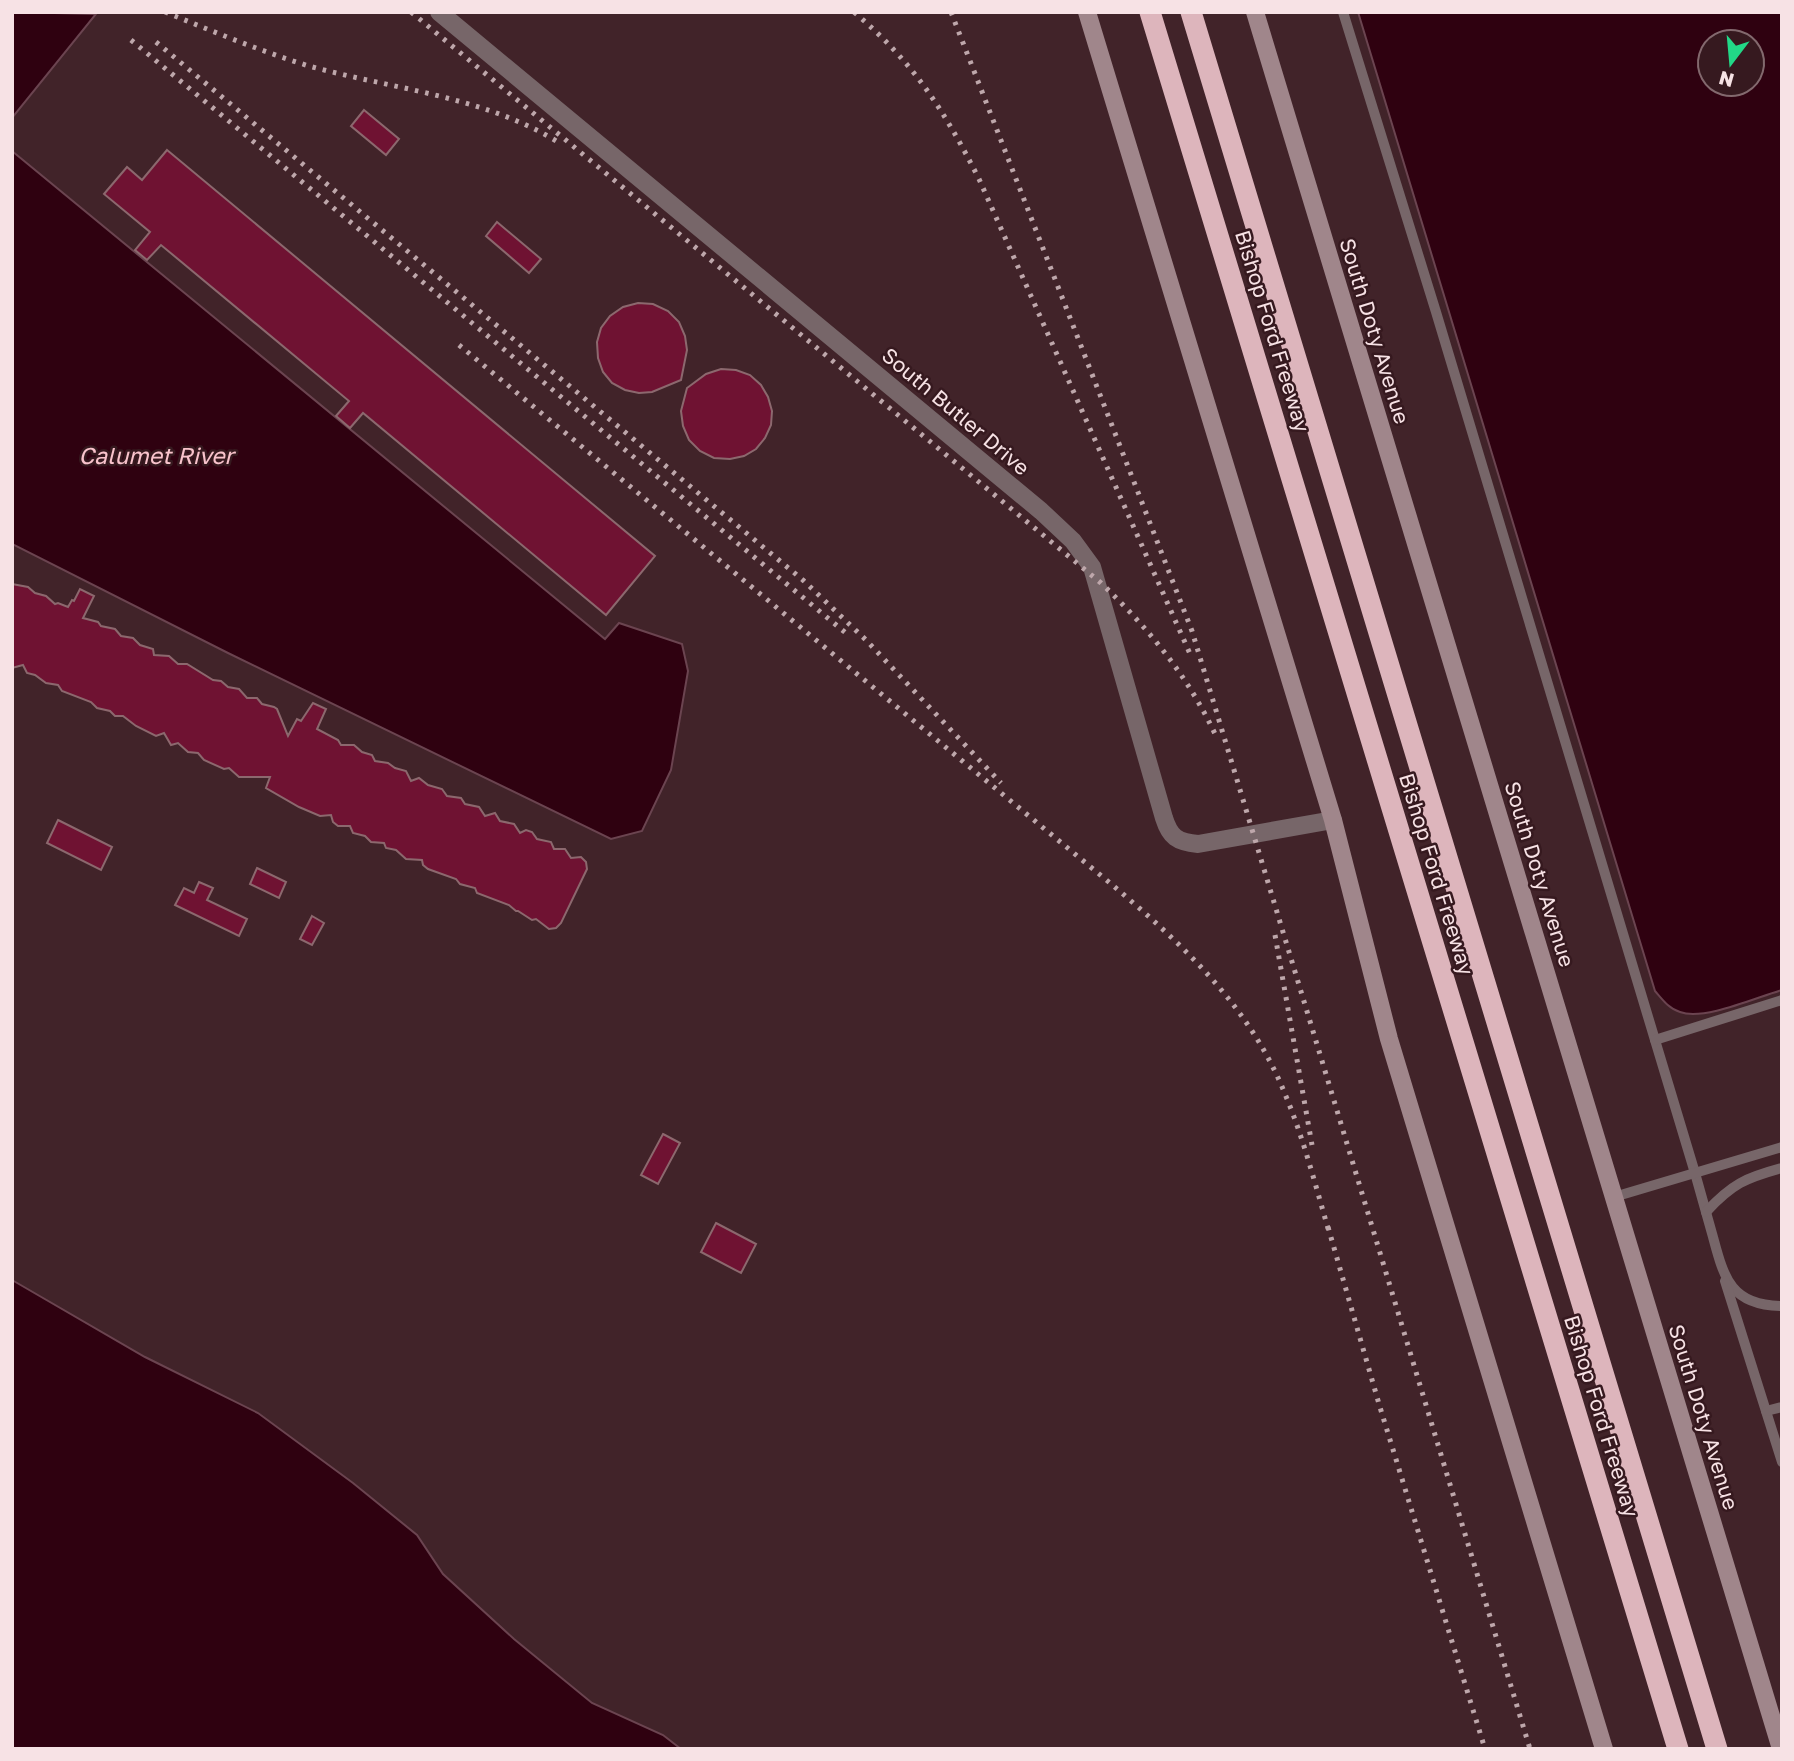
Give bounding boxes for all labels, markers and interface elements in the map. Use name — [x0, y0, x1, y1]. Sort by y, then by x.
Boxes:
north arrow — [1696, 28, 1766, 98]
text: N — [1716, 67, 1736, 93]
street label: Bishop Ford Freeway — [1230, 227, 1316, 435]
street label: South Doty Avenue — [1334, 235, 1416, 427]
street label: South Butler Drive — [877, 342, 1035, 480]
water label: Calumet River — [78, 441, 237, 469]
street label: Bishop Ford Freeway — [1394, 770, 1480, 978]
street label: South Doty Avenue — [1499, 778, 1581, 970]
street label: Bishop Ford Freeway — [1559, 1312, 1645, 1520]
street label: South Doty Avenue — [1663, 1321, 1745, 1513]

